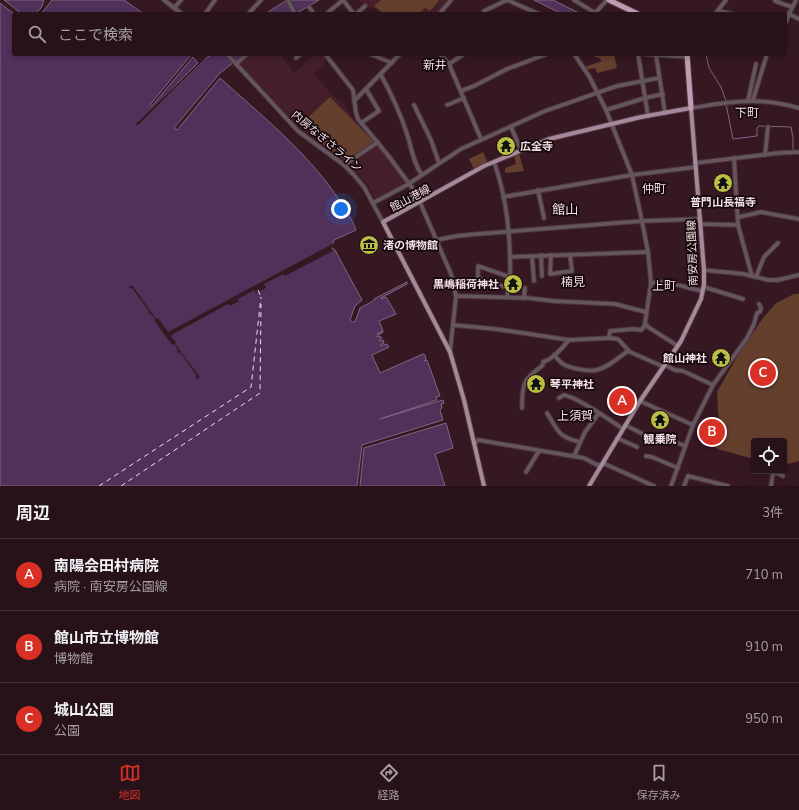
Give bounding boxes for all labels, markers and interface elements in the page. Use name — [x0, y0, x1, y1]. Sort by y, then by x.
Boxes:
search box — [12, 12, 787, 56]
icon: search — [26, 23, 48, 45]
text: ここで検索 — [58, 25, 133, 45]
district label: 新井 — [423, 57, 447, 73]
district label: 下町 — [735, 105, 759, 121]
street label: 内房なぎさライン — [288, 107, 365, 175]
temple icon: 広全寺 — [495, 135, 517, 157]
place label: 広全寺 — [520, 139, 553, 154]
temple icon: 普門山長福寺 — [712, 172, 734, 194]
street label: 館山港線 — [387, 181, 433, 215]
district label: 仲町 — [642, 181, 666, 197]
place label: 普門山長福寺 — [690, 195, 756, 210]
your location — [331, 199, 351, 219]
district label: 館山 — [552, 201, 578, 219]
street label: 南安房公園線 — [684, 220, 701, 286]
museum icon: 渚の博物館 — [358, 234, 380, 256]
place label: 渚の博物館 — [383, 238, 438, 253]
temple icon: 黒嶋稲荷神社 — [502, 273, 524, 295]
district label: 楠見 — [561, 274, 585, 290]
place label: 黒嶋稲荷神社 — [433, 277, 499, 292]
district label: 上町 — [652, 278, 676, 294]
temple icon: 館山神社 — [710, 347, 732, 369]
place label: 館山神社 — [662, 351, 707, 366]
pin: C — [750, 358, 776, 388]
temple icon: 琴平神社 — [525, 373, 547, 395]
place label: 琴平神社 — [549, 377, 594, 392]
pin: A — [609, 386, 635, 416]
district label: 上須賀 — [557, 408, 593, 424]
temple icon: 観乗院 — [649, 409, 671, 431]
pin: B — [699, 417, 725, 447]
place label: 観乗院 — [644, 432, 677, 447]
map controls — [751, 438, 787, 474]
button: locate — [751, 438, 787, 474]
text: 周辺 — [16, 502, 50, 525]
text: 3件 — [762, 504, 783, 522]
text: 南陽会田村病院 — [54, 556, 159, 576]
text: A — [24, 566, 34, 584]
text: 710 m — [745, 566, 783, 584]
text: 病院 · 南安房公園線 — [54, 578, 168, 596]
text: 館山市立博物館 — [54, 628, 159, 648]
text: B — [25, 638, 33, 656]
text: 910 m — [745, 638, 783, 656]
text: 博物館 — [54, 650, 93, 668]
text: 城山公園 — [54, 700, 114, 720]
text: C — [25, 710, 33, 728]
text: 950 m — [745, 710, 783, 728]
text: 公園 — [54, 722, 80, 740]
tab: 地図 — [119, 762, 141, 803]
tab: 経路 — [378, 762, 400, 803]
tab: 保存済み — [637, 762, 681, 803]

